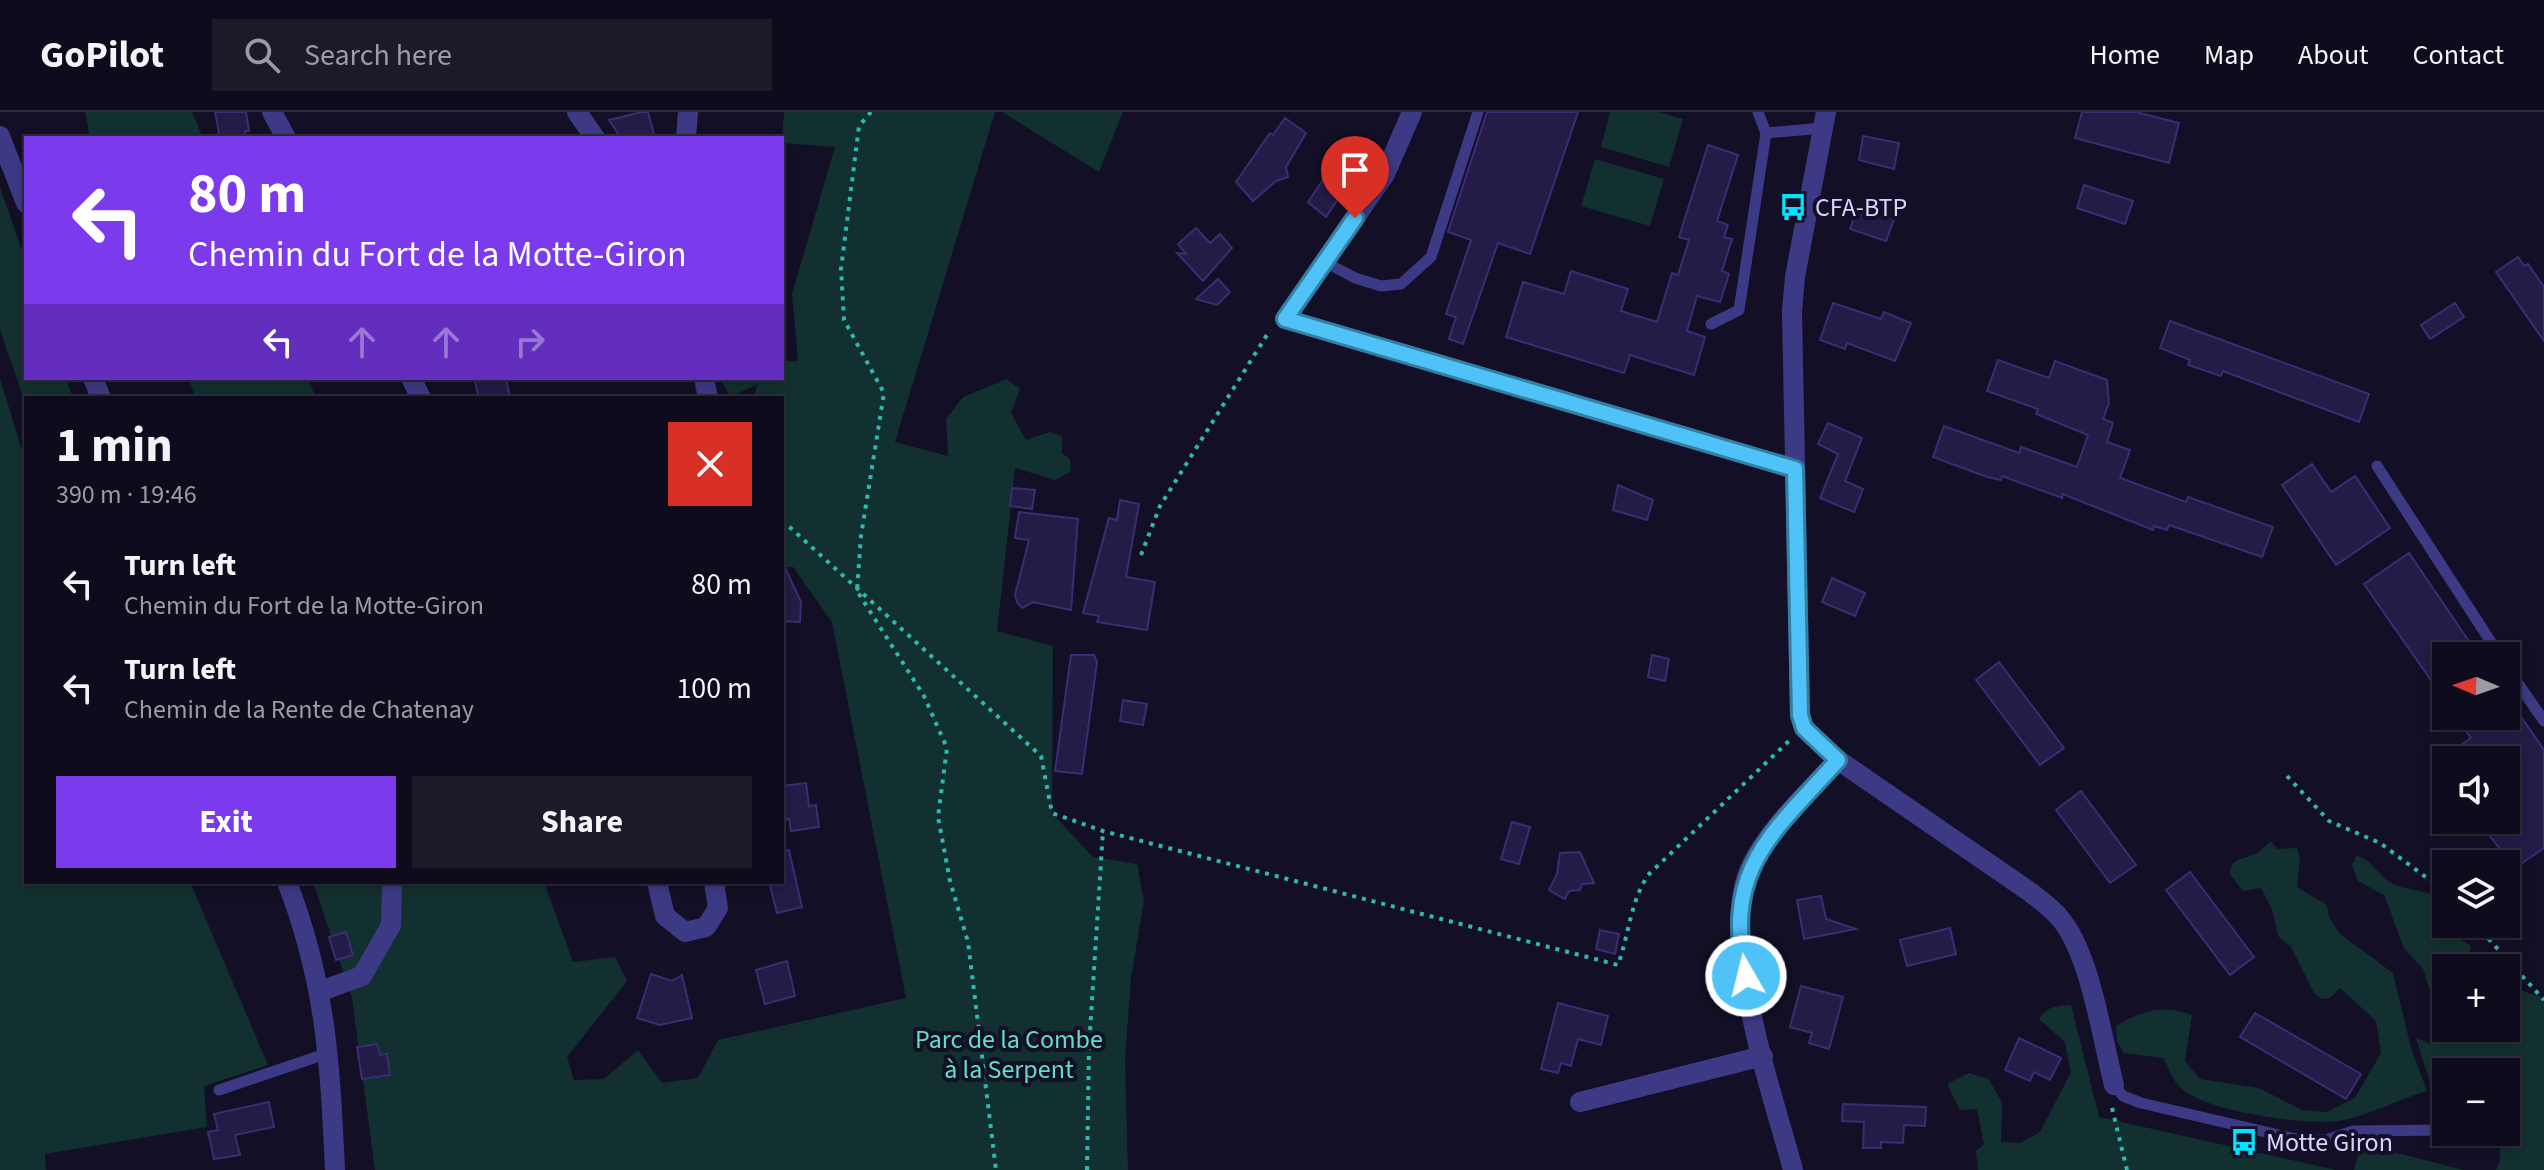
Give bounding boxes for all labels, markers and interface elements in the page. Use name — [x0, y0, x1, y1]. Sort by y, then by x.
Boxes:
search box — [212, 19, 772, 91]
text: GoPilot — [40, 28, 164, 82]
icon: search — [240, 33, 284, 77]
text: Search here — [304, 34, 452, 77]
text: Home — [2089, 35, 2160, 75]
text: Map — [2204, 35, 2254, 75]
text: About — [2298, 35, 2369, 75]
text: Contact — [2413, 35, 2504, 75]
pin — [1321, 136, 1389, 218]
icon: arrive — [1333, 148, 1377, 192]
text: 80 m — [188, 155, 306, 234]
icon: left — [56, 168, 160, 272]
place label: CFA-BTP — [1815, 189, 1907, 226]
bus stop icon: CFA-BTP — [1778, 192, 1808, 222]
text: Chemin du Fort de la Motte-Giron — [188, 229, 687, 280]
icon: left — [256, 320, 300, 364]
icon: ahead — [340, 320, 384, 364]
icon: ahead — [424, 320, 468, 364]
icon: right — [508, 320, 552, 364]
text: 1 min — [56, 412, 173, 480]
button: close — [668, 422, 752, 506]
text: 390 m · 19:46 — [56, 476, 197, 513]
text: Turn left — [124, 544, 236, 587]
icon: left — [56, 562, 100, 606]
text: 80 m — [691, 563, 752, 606]
text: Chemin du Fort de la Motte-Giron — [124, 587, 484, 624]
north arrow — [2432, 642, 2520, 730]
map controls — [2432, 642, 2520, 1146]
text: Turn left — [124, 648, 236, 691]
icon: left — [56, 666, 100, 710]
text: 100 m — [676, 667, 752, 710]
text: Chemin de la Rente de Chatenay — [124, 691, 474, 728]
button: sound — [2432, 746, 2520, 834]
button: Exit — [56, 776, 396, 868]
button: Share — [412, 776, 752, 868]
button: layers — [2432, 850, 2520, 938]
position arrow — [1704, 934, 1788, 1018]
button: + — [2432, 954, 2520, 1042]
park label: Parc de la Combe à la Serpent — [915, 1021, 1103, 1088]
button: − — [2432, 1058, 2520, 1146]
place label: Motte Giron — [2266, 1124, 2393, 1161]
bus stop icon: Motte Giron — [2229, 1127, 2259, 1157]

